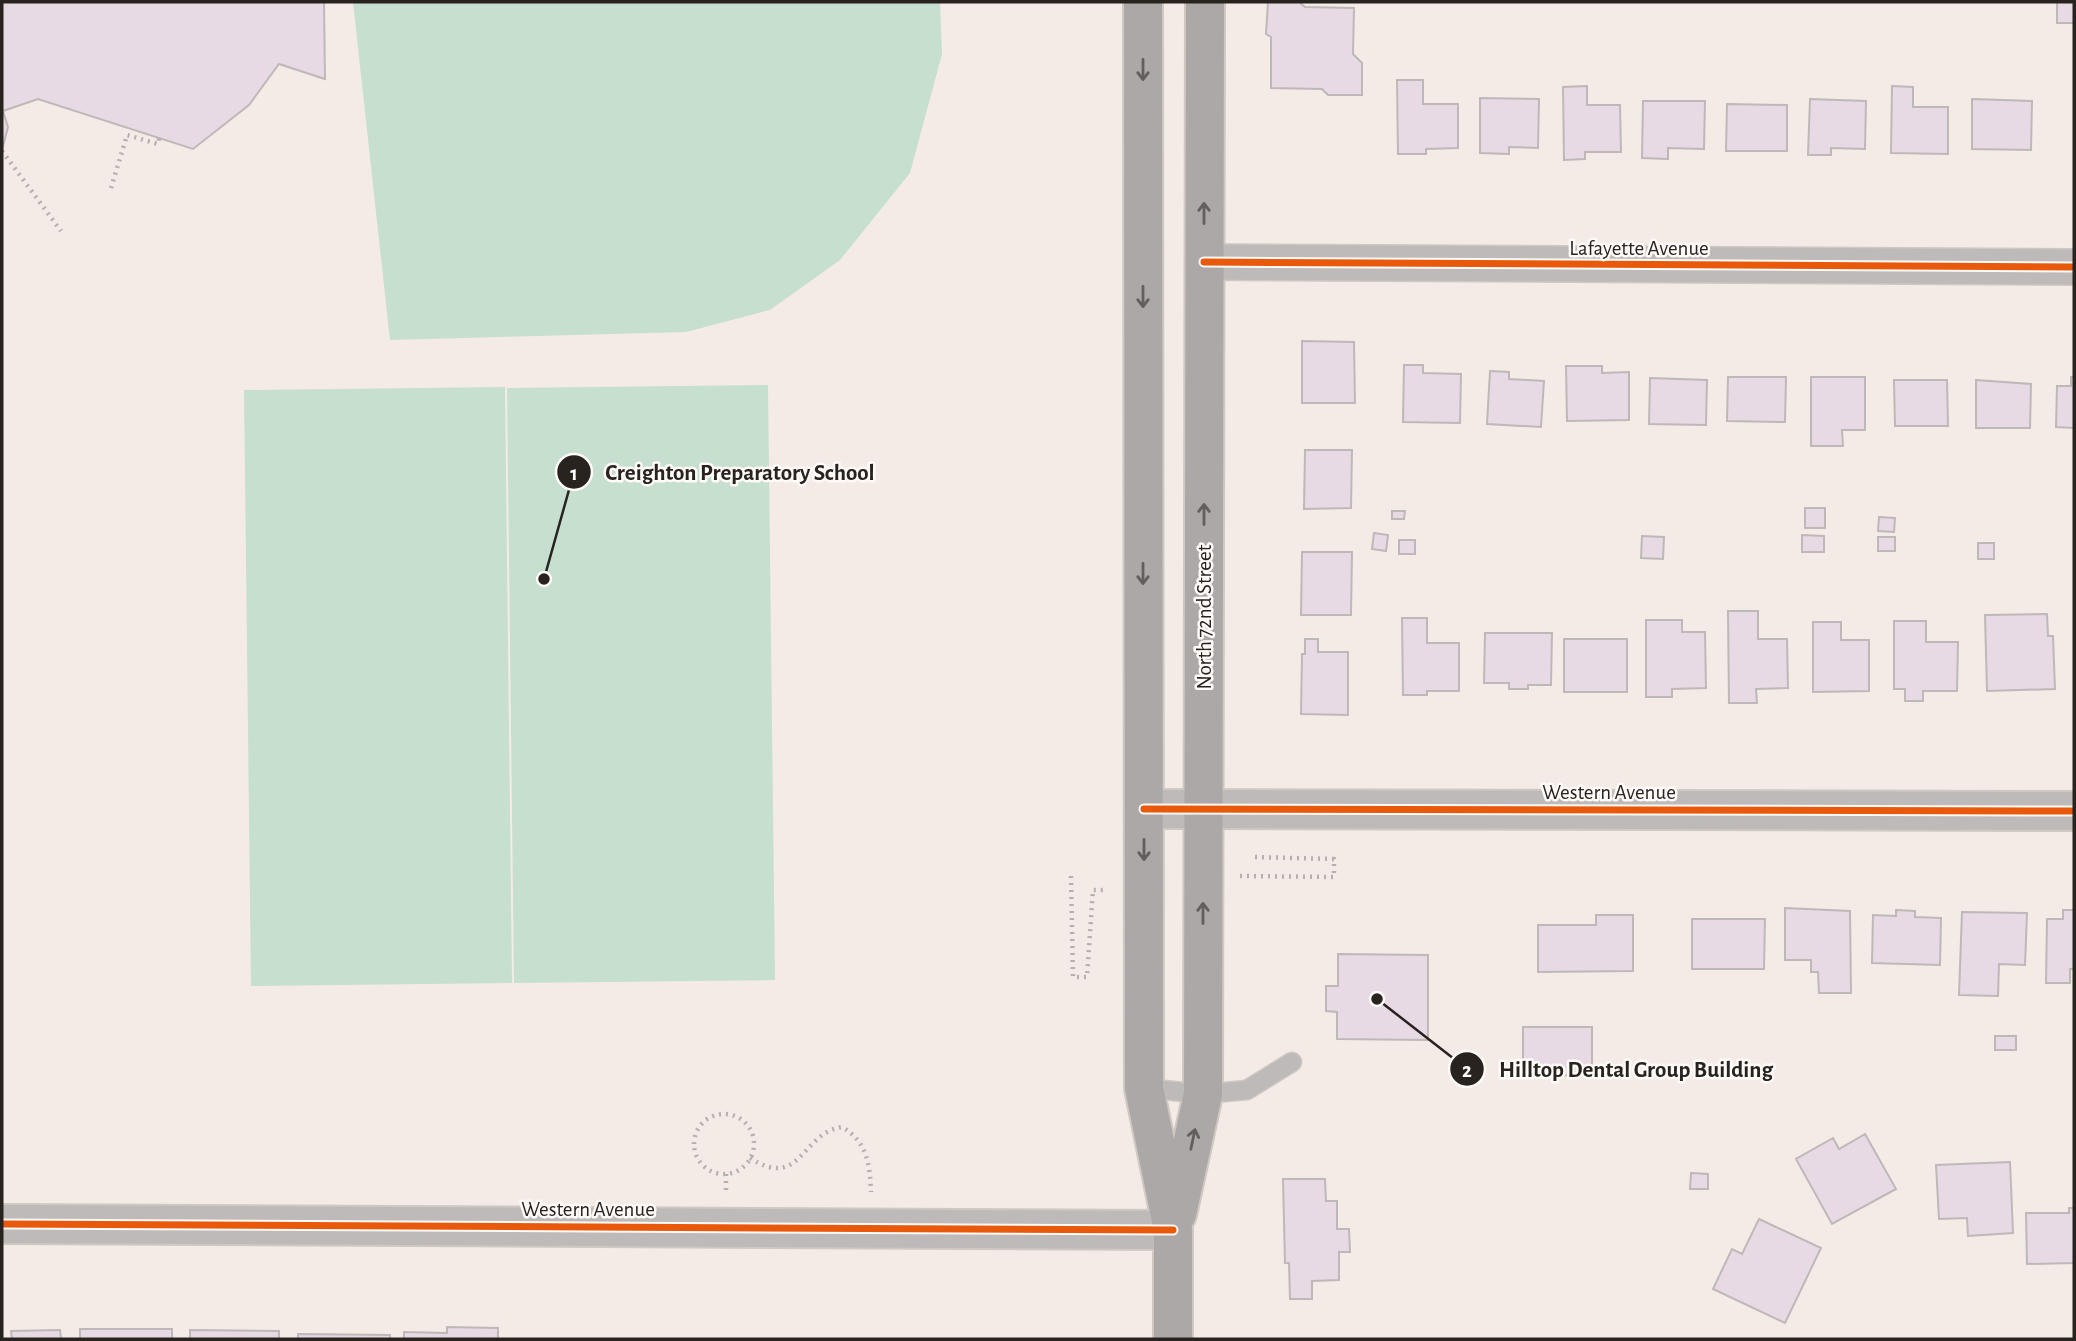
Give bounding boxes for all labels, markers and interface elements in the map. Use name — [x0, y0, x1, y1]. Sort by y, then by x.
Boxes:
one-way arrow — [1136, 58, 1150, 81]
one-way arrow — [1197, 202, 1211, 225]
street label: Lafayette Avenue — [1569, 238, 1709, 259]
one-way arrow — [1136, 286, 1150, 309]
callout: Creighton Preparatory School — [556, 450, 888, 494]
text: Creighton Preparatory School — [605, 462, 875, 485]
text: 1 — [570, 463, 578, 484]
one-way arrow — [1197, 503, 1211, 526]
street label: North 72nd Street — [1194, 544, 1215, 689]
one-way arrow — [1137, 562, 1150, 585]
street label: Western Avenue — [1542, 782, 1676, 803]
one-way arrow — [1137, 839, 1151, 862]
one-way arrow — [1196, 902, 1210, 925]
callout: Hilltop Dental Group Building — [1450, 1047, 1787, 1091]
text: Hilltop Dental Group Building — [1499, 1059, 1774, 1082]
text: 2 — [1462, 1060, 1472, 1081]
one-way arrow — [1186, 1128, 1200, 1151]
street label: Western Avenue — [521, 1199, 655, 1220]

